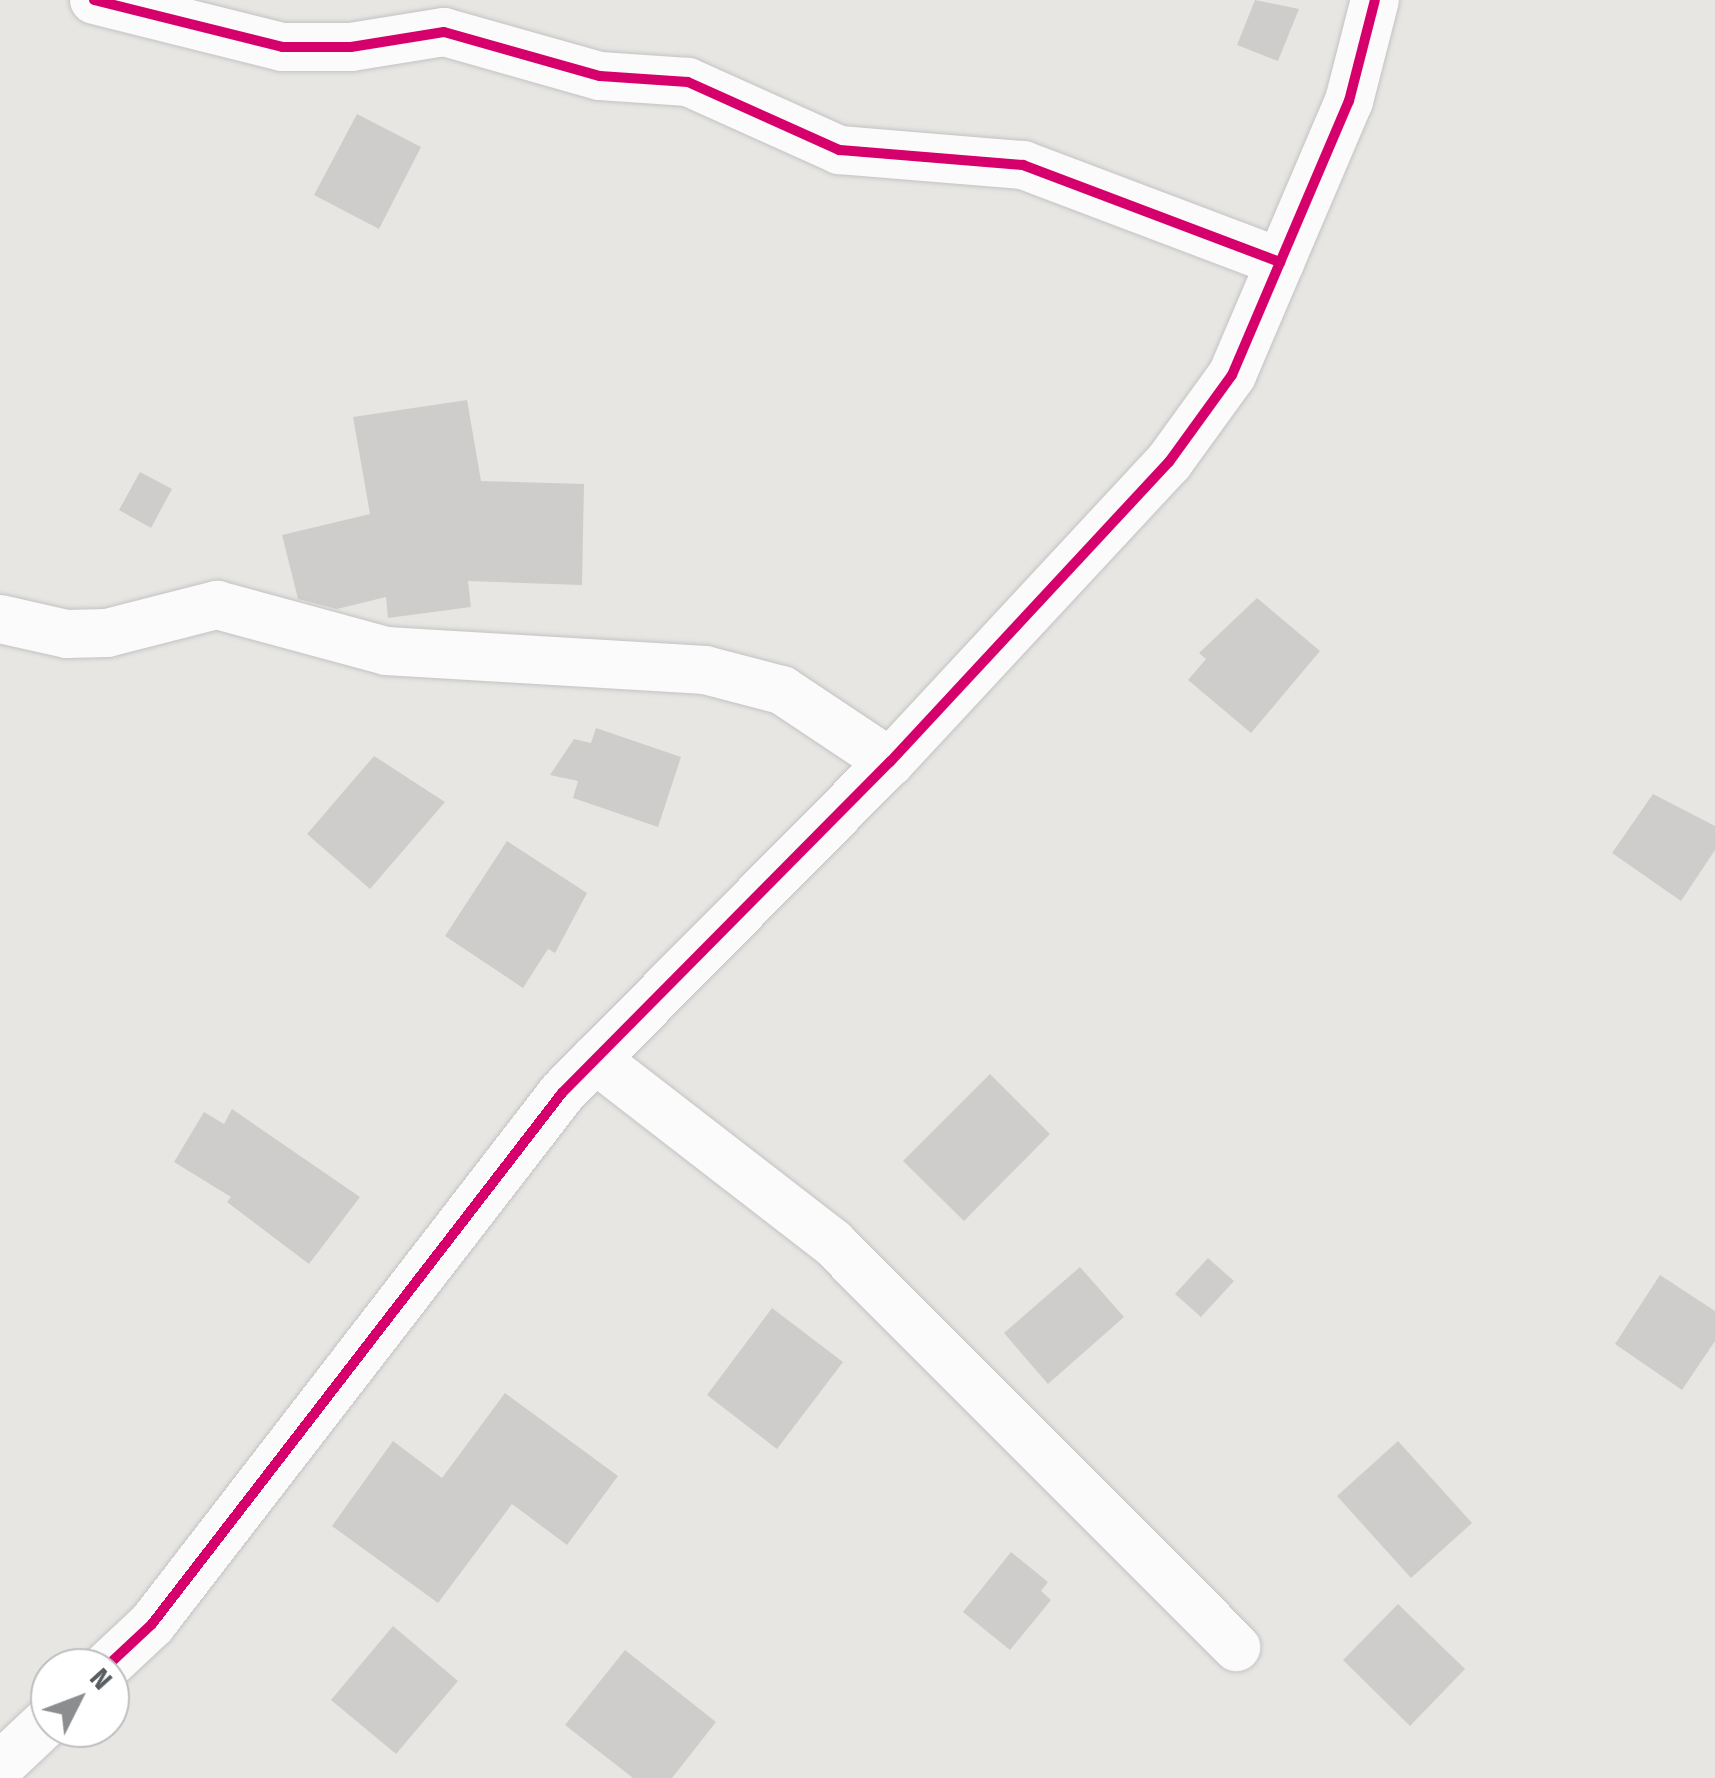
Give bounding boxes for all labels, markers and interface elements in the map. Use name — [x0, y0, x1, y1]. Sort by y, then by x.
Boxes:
north arrow — [30, 1648, 130, 1748]
text: N — [83, 1662, 119, 1696]

